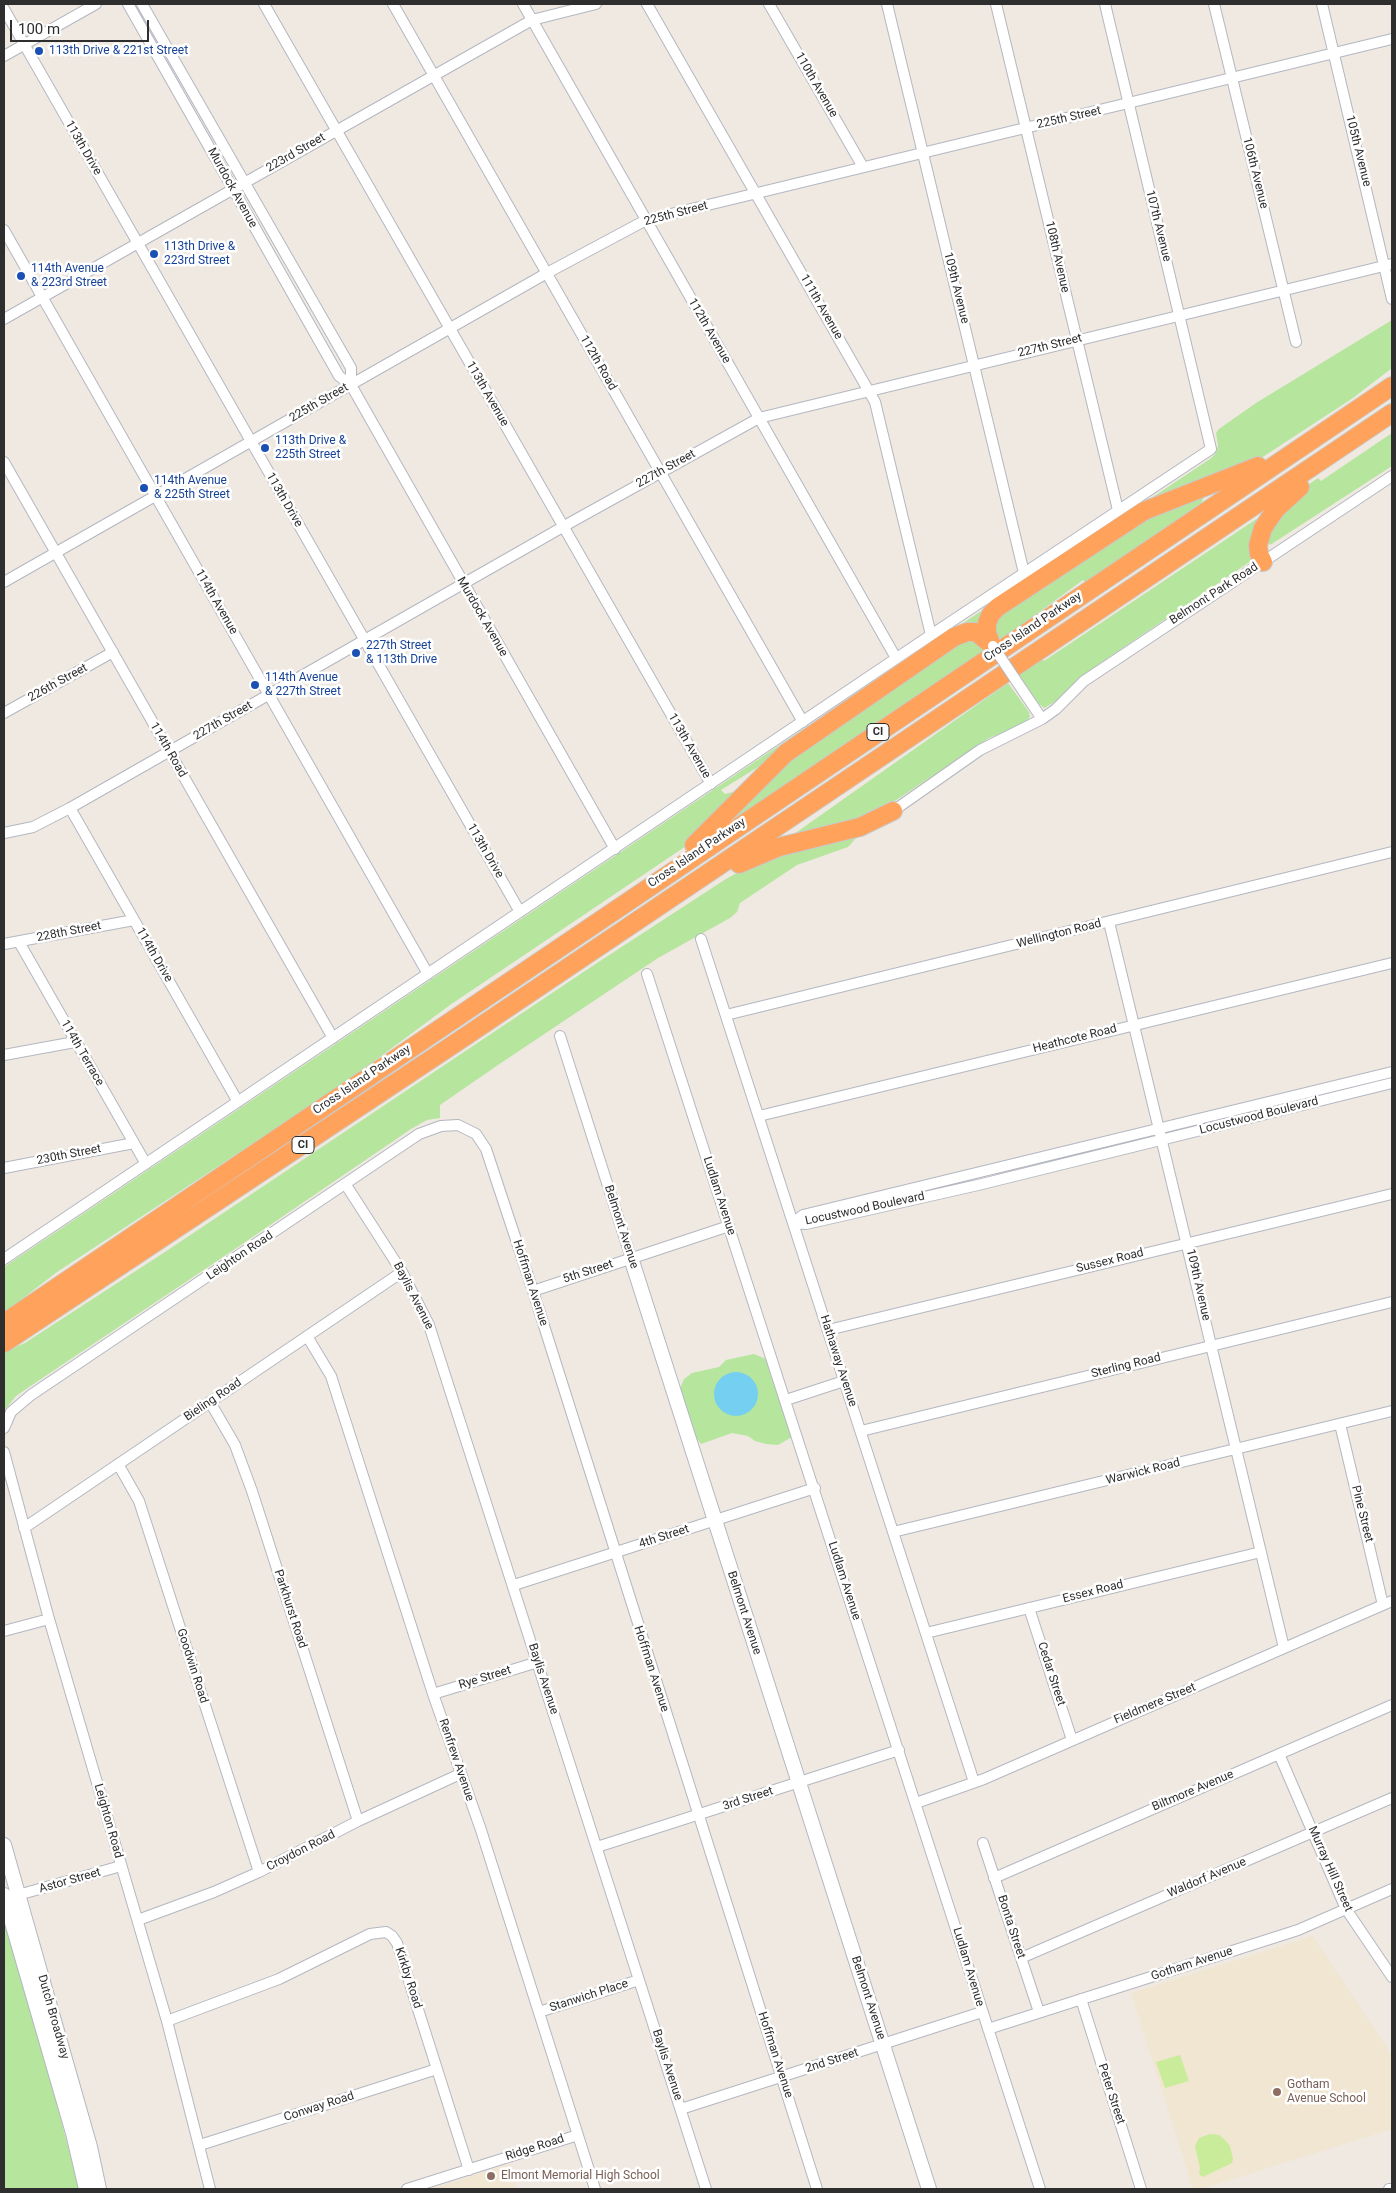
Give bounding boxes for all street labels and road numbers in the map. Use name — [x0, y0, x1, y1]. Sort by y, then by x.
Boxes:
street label: 110th Avenue — [792, 50, 840, 120]
street label: 225th Street — [1036, 104, 1102, 132]
street label: 105th Avenue — [1342, 114, 1374, 188]
street label: 113th Drive — [62, 118, 104, 178]
street label: 223rd Street — [264, 130, 328, 176]
street label: 106th Avenue — [1239, 136, 1271, 210]
street label: Murdock Avenue — [204, 145, 260, 231]
street label: 107th Avenue — [1142, 189, 1174, 263]
street label: 225th Street — [643, 199, 709, 229]
street label: 108th Avenue — [1042, 220, 1072, 294]
street label: 109th Avenue — [940, 251, 972, 325]
street label: 111th Avenue — [797, 272, 845, 342]
street label: 112th Avenue — [685, 296, 733, 366]
street label: 227th Street — [1017, 331, 1083, 361]
street label: 112th Road — [576, 333, 620, 393]
street label: 113th Avenue — [463, 359, 511, 429]
street label: 225th Street — [287, 380, 351, 426]
street label: 227th Street — [634, 447, 698, 491]
street label: 113th Drive — [263, 470, 305, 530]
street label: Belmont Park Road — [1167, 560, 1261, 628]
street label: 114th Avenue — [192, 567, 240, 637]
street label: Murdock Avenue — [453, 575, 511, 659]
street label: Cross Island Parkway — [981, 589, 1085, 665]
street label: 226th Street — [26, 661, 90, 705]
street label: 227th Street — [191, 698, 255, 744]
street label: 113th Avenue — [665, 711, 713, 781]
street label: 114th Road — [146, 720, 190, 780]
road number: CI — [867, 724, 889, 740]
street label: Cross Island Parkway — [645, 815, 749, 891]
street label: 113th Drive — [464, 821, 506, 881]
street label: Wellington Road — [1015, 917, 1103, 951]
street label: 228th Street — [36, 919, 102, 945]
street label: 114th Drive — [133, 925, 175, 985]
street label: 114th Terrace — [57, 1017, 107, 1089]
street label: Heathcote Road — [1032, 1022, 1118, 1056]
street label: Cross Island Parkway — [310, 1042, 414, 1118]
street label: Locustwood Boulevard — [1198, 1094, 1320, 1138]
road number: CI — [292, 1136, 314, 1154]
street label: 230th Street — [36, 1142, 102, 1168]
street label: Ludlam Avenue — [700, 1155, 738, 1237]
street label: Belmont Avenue — [601, 1183, 641, 1271]
street label: Locustwood Boulevard — [804, 1189, 926, 1229]
street label: Leighton Road — [204, 1229, 276, 1283]
street label: Hoffman Avenue — [509, 1238, 551, 1328]
street label: Sussex Road — [1075, 1246, 1145, 1276]
street label: 109th Avenue — [1183, 1248, 1213, 1322]
street label: 5th Street — [561, 1257, 615, 1287]
street label: Baylis Avenue — [390, 1260, 436, 1332]
street label: Hathaway Avenue — [816, 1313, 860, 1409]
street label: Sterling Road — [1090, 1350, 1162, 1382]
street label: Bieling Road — [181, 1375, 245, 1425]
street label: Warwick Road — [1104, 1456, 1182, 1488]
street label: Pine Street — [1348, 1484, 1376, 1544]
street label: 4th Street — [637, 1522, 691, 1552]
street label: Ludlam Avenue — [825, 1540, 863, 1622]
street label: Parkhurst Road — [270, 1568, 310, 1650]
street label: Belmont Avenue — [724, 1569, 764, 1657]
street label: Essex Road — [1061, 1578, 1125, 1606]
street label: Hoffman Avenue — [630, 1624, 672, 1714]
street label: Goodwin Road — [173, 1627, 211, 1705]
street label: Cedar Street — [1034, 1640, 1068, 1708]
street label: Baylis Avenue — [525, 1642, 561, 1716]
street label: Rye Street — [457, 1663, 513, 1693]
street label: Fieldmere Street — [1112, 1680, 1198, 1728]
street label: Renfrew Avenue — [435, 1717, 477, 1803]
street label: Biltmore Avenue — [1150, 1767, 1236, 1815]
street label: Leighton Road — [90, 1782, 126, 1860]
street label: 3rd Street — [721, 1784, 775, 1814]
street label: Murray Hill Street — [1305, 1824, 1355, 1914]
street label: Croydon Road — [264, 1828, 338, 1874]
street label: Waldorf Avenue — [1166, 1855, 1248, 1901]
street label: Astor Street — [38, 1865, 102, 1897]
street label: Bonta Street — [994, 1893, 1028, 1961]
street label: Ludlam Avenue — [949, 1926, 987, 2008]
street label: Gotham Avenue — [1149, 1944, 1235, 1984]
street label: Kirkby Road — [391, 1946, 425, 2010]
street label: Belmont Avenue — [848, 1954, 888, 2042]
street label: Dutch Broadway — [34, 1973, 72, 2061]
street label: Stanwich Place — [548, 1977, 630, 2015]
street label: Hoffman Avenue — [754, 2010, 796, 2100]
street label: Baylis Avenue — [649, 2028, 685, 2102]
street label: 2nd Street — [804, 2046, 860, 2076]
street label: Peter Street — [1094, 2062, 1128, 2126]
street label: Conway Road — [282, 2089, 356, 2125]
street label: Ridge Road — [504, 2132, 566, 2164]

